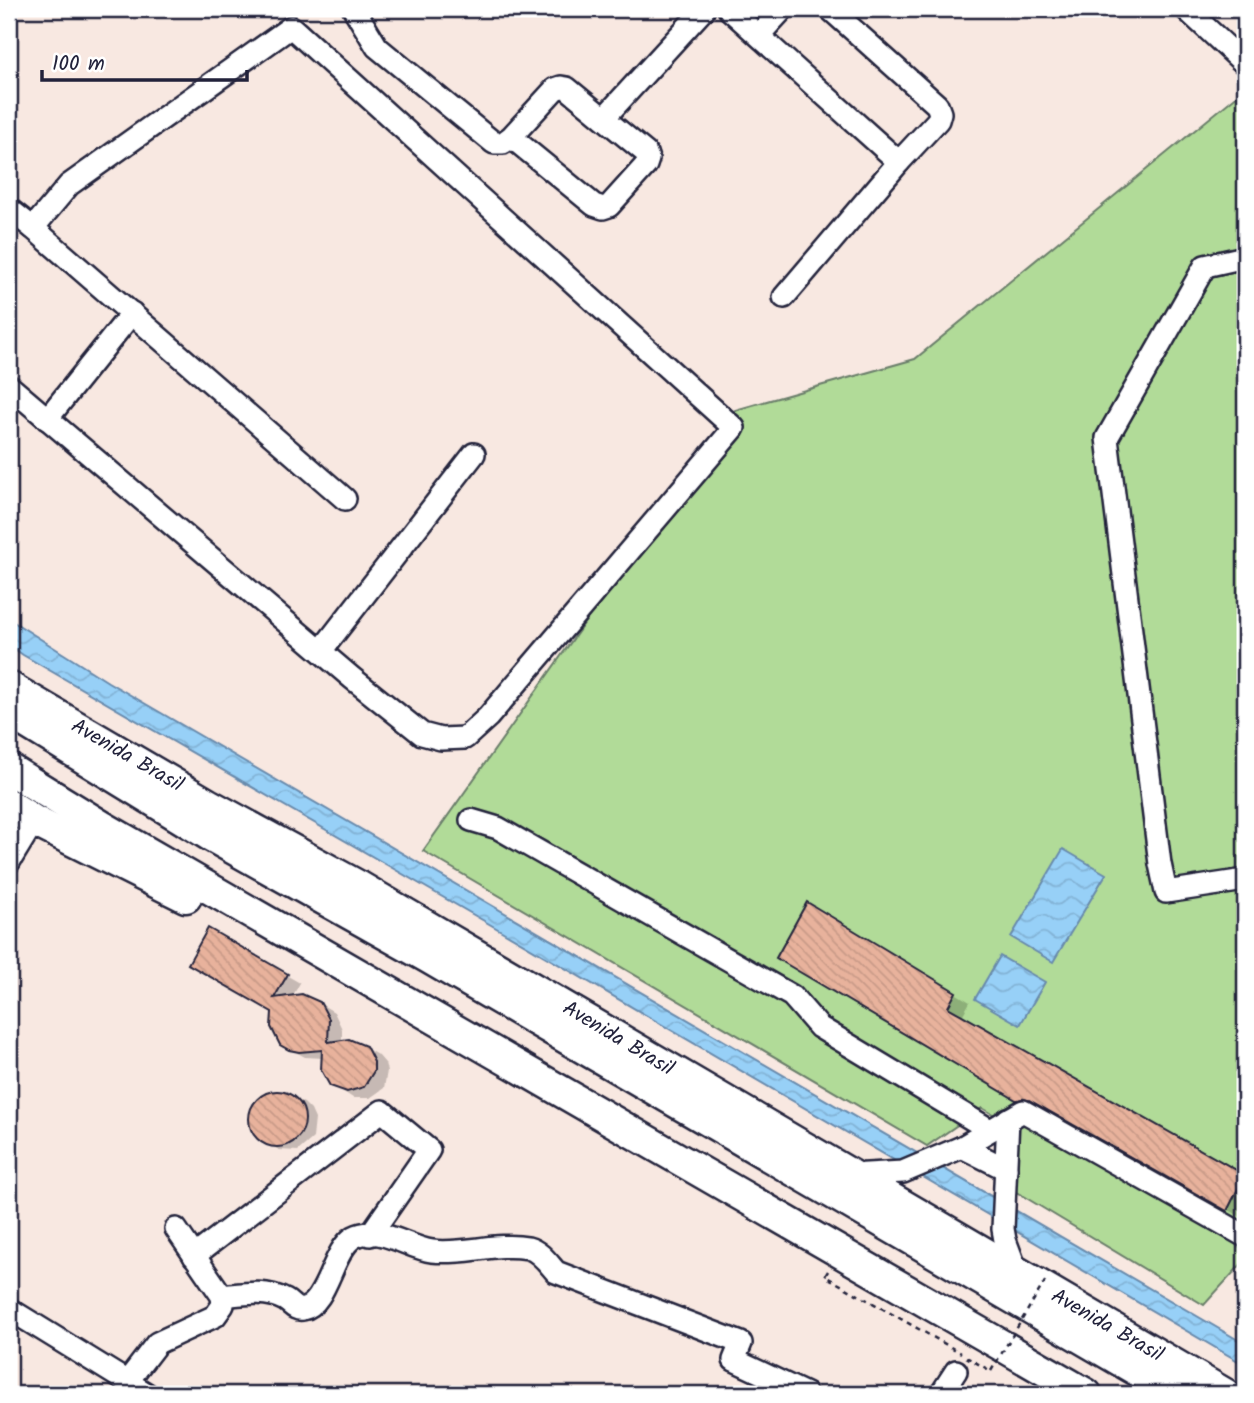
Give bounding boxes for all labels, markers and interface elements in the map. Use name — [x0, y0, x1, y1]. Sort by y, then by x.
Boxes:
scale bar — [42, 38, 247, 82]
text: 100 m — [52, 48, 105, 81]
street label: Avenida Brasil — [64, 710, 190, 802]
street label: Avenida Brasil — [556, 993, 680, 1085]
street label: Avenida Brasil — [1044, 1280, 1170, 1372]

